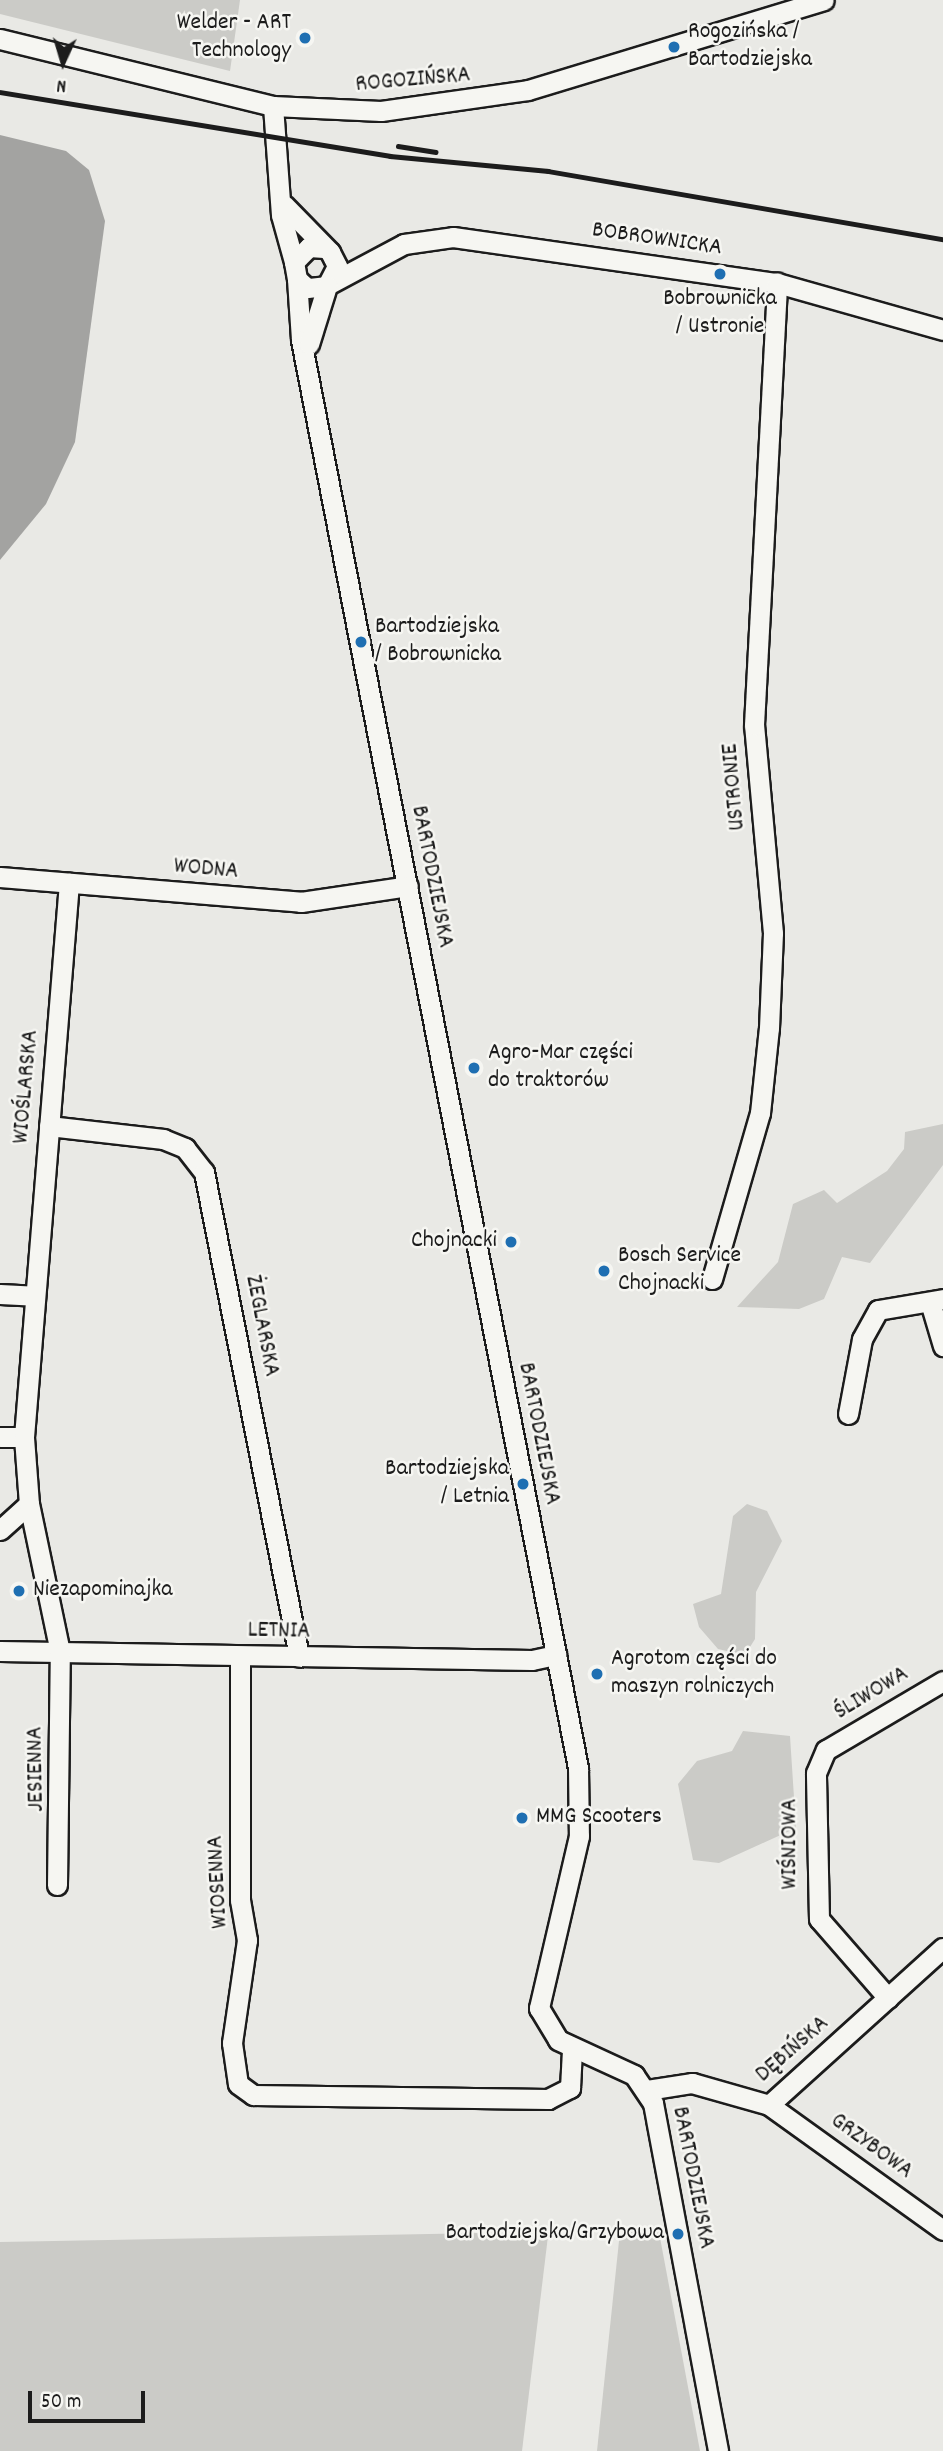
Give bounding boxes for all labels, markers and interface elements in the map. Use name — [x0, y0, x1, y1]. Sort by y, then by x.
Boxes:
place label: Welder - ART Technology — [177, 10, 291, 66]
place label: Rogozińska / Bartodziejska — [688, 19, 812, 75]
north arrow — [28, 28, 98, 98]
marker: Welder - ART Technology — [297, 30, 313, 46]
marker: Rogozińska / Bartodziejska — [666, 39, 682, 55]
street label: ROGOZIŃSKA — [354, 62, 472, 100]
text: N — [56, 71, 67, 98]
street label: BOBROWNICKA — [590, 217, 724, 263]
marker: Bobrownicka / Ustronie — [712, 266, 728, 282]
place label: Bobrownicka / Ustronie — [663, 286, 777, 342]
place label: Bartodziejska / Bobrownicka — [375, 614, 501, 670]
marker: Bartodziejska / Bobrownicka — [353, 634, 369, 650]
street label: USTRONIE — [717, 742, 753, 832]
street label: BARTODZIEJSKA — [403, 803, 459, 951]
street label: WODNA — [172, 853, 240, 887]
street label: WIOŚLARSKA — [8, 1029, 46, 1145]
place label: Agro-Mar części do traktorów — [488, 1040, 633, 1096]
marker: Agro-Mar części do traktorów — [466, 1060, 482, 1076]
place label: Chojnacki — [411, 1228, 497, 1256]
marker: Chojnacki — [503, 1234, 519, 1250]
place label: Bosch Service Chojnacki — [618, 1243, 741, 1299]
marker: Bosch Service Chojnacki — [596, 1263, 612, 1279]
street label: ŻEGLARSKA — [237, 1273, 285, 1379]
street label: BARTODZIEJSKA — [510, 1360, 566, 1508]
place label: Bartodziejska / Letnia — [385, 1456, 509, 1512]
marker: Bartodziejska / Letnia — [515, 1476, 531, 1492]
place label: Niezapominajka — [33, 1577, 173, 1605]
marker: Niezapominajka — [11, 1583, 27, 1599]
street label: LETNIA — [247, 1617, 311, 1647]
place label: Agrotom części do maszyn rolniczych — [611, 1646, 777, 1702]
street label: ŚLIWOWA — [830, 1661, 914, 1727]
marker: Agrotom części do maszyn rolniczych — [589, 1666, 605, 1682]
street label: JESIENNA — [22, 1726, 52, 1812]
street label: WIŚNIOWA — [777, 1798, 805, 1890]
place label: MMG Scooters — [536, 1804, 662, 1832]
marker: MMG Scooters — [514, 1810, 530, 1826]
street label: WIOSENNA — [202, 1835, 236, 1929]
street label: DĘBIŃSKA — [750, 2010, 836, 2090]
street label: BARTODZIEJSKA — [664, 2104, 720, 2252]
street label: GRZYBOWA — [824, 2107, 918, 2187]
place label: Bartodziejska/Grzybowa — [446, 2220, 664, 2248]
marker: Bartodziejska/Grzybowa — [670, 2226, 686, 2242]
scale bar — [32, 2378, 149, 2422]
text: 50 m — [41, 2388, 81, 2418]

